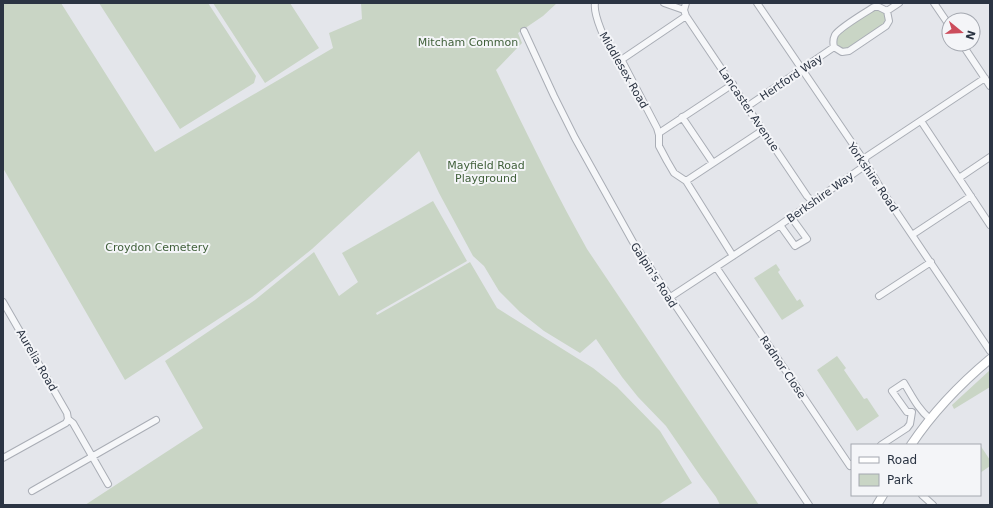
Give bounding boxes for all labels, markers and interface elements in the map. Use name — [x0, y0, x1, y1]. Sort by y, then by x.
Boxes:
north arrow — [941, 12, 981, 52]
text: N — [962, 29, 978, 41]
street label: Middlesex Road — [596, 30, 651, 111]
park label: Mitcham Common — [418, 36, 518, 49]
street label: Hertford Way — [758, 51, 825, 103]
street label: Lancaster Avenue — [716, 65, 782, 154]
street label: Yorkshire Road — [844, 139, 901, 214]
park label: Mayfield Road Playground — [447, 159, 525, 185]
street label: Berkshire Way — [784, 169, 857, 225]
street label: Galpin's Road — [628, 240, 680, 310]
park label: Croydon Cemetery — [105, 241, 209, 254]
street label: Aurelia Road — [14, 327, 60, 394]
street label: Radnor Close — [757, 333, 808, 401]
legend — [851, 444, 981, 496]
text: Road — [887, 453, 917, 467]
text: Park — [887, 473, 913, 487]

